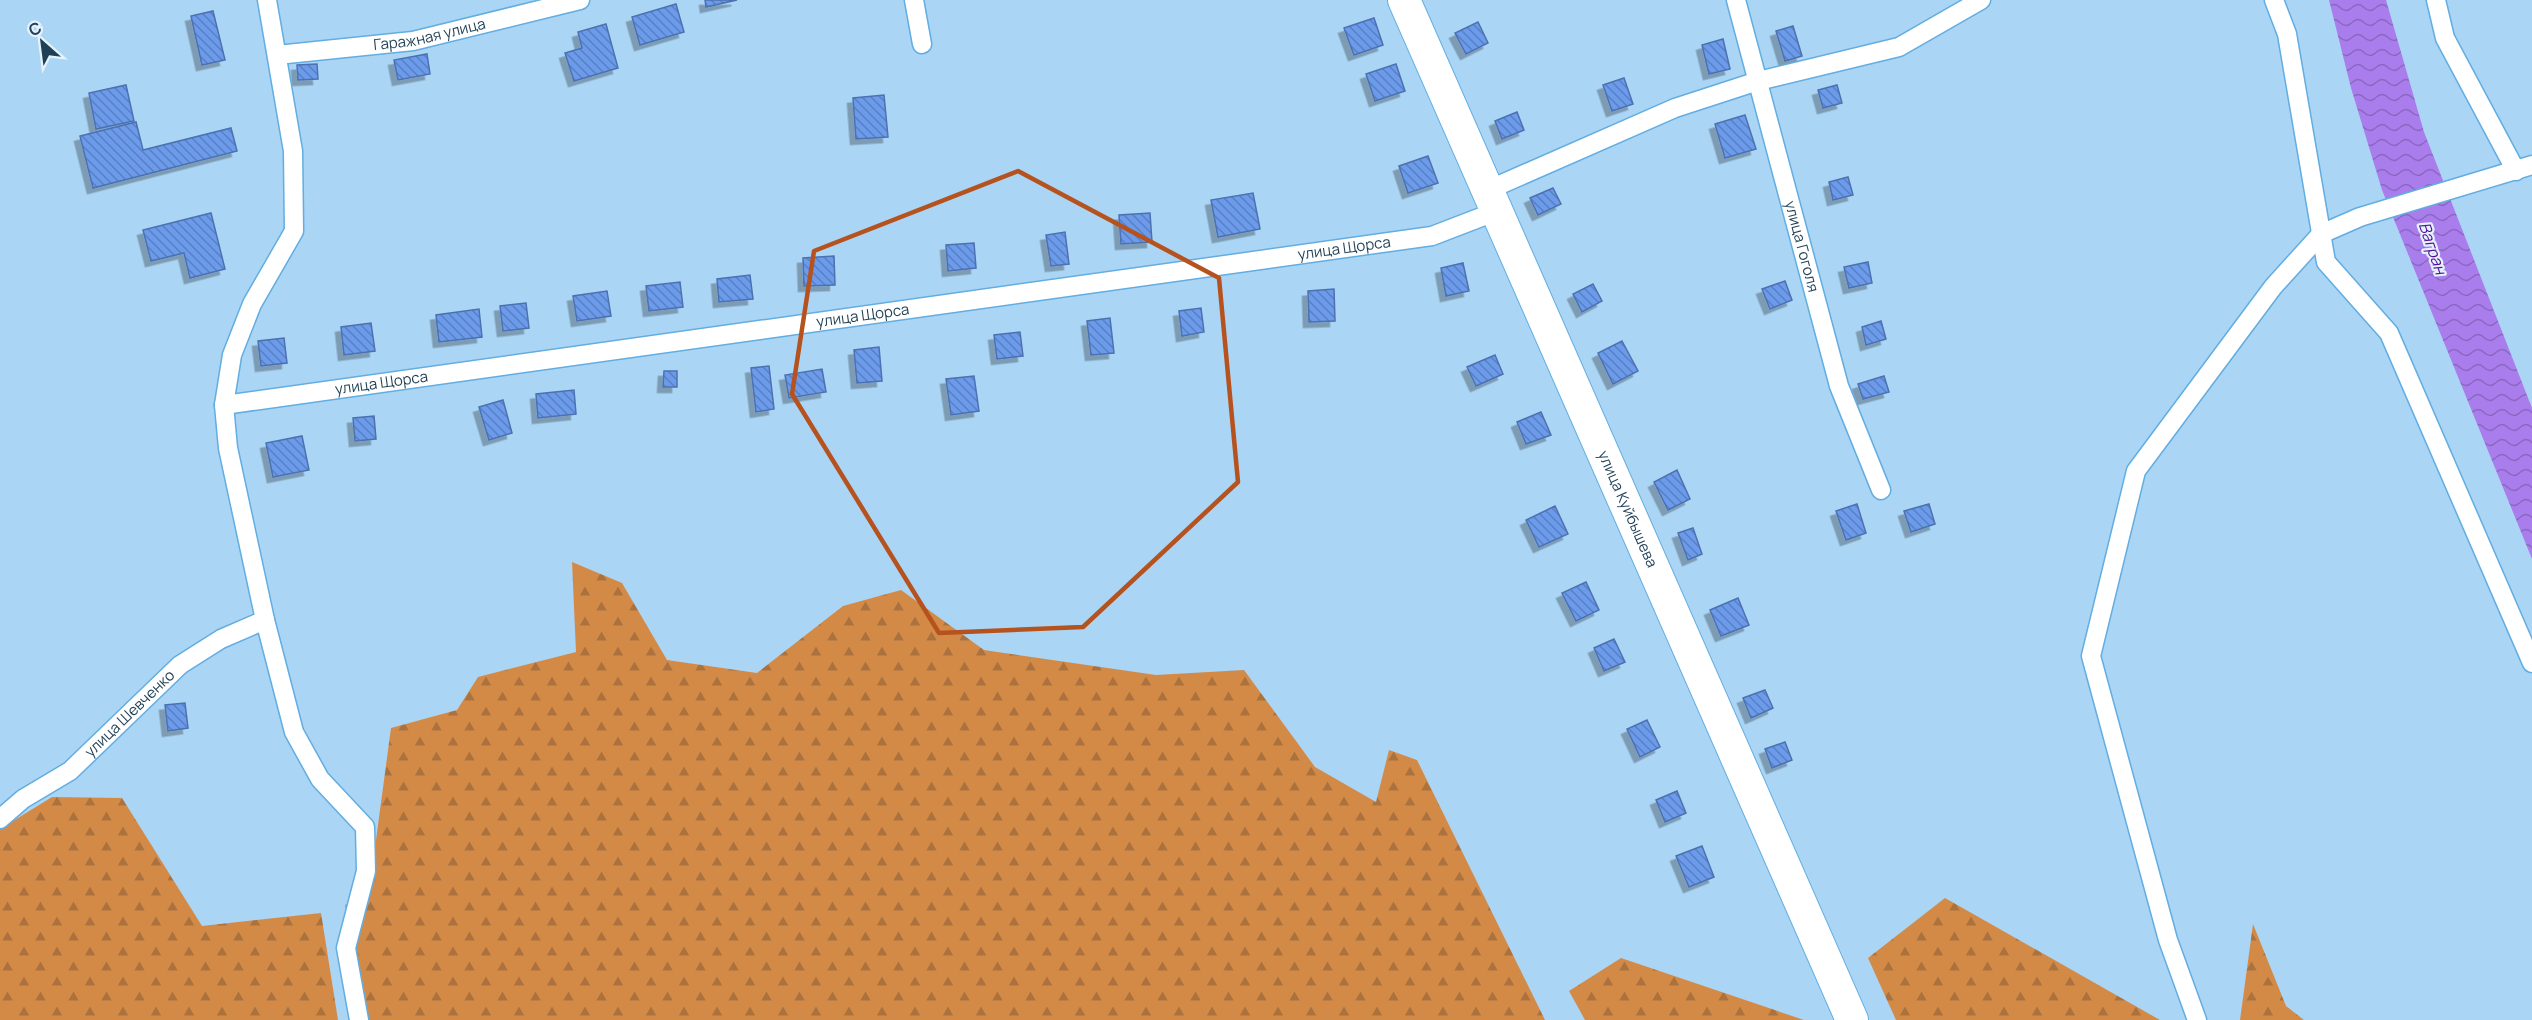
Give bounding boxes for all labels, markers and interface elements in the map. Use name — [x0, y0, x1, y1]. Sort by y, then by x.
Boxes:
north arrow — [12, 12, 72, 72]
street label: Гаражная улица — [372, 13, 487, 55]
text: С — [25, 16, 45, 41]
street label: улица Гоголя — [1780, 198, 1824, 294]
water label: Вагран — [2414, 219, 2453, 279]
street label: улица Щорса — [1296, 231, 1392, 265]
street label: улица Щорса — [815, 298, 911, 332]
street label: улица Щорса — [334, 366, 429, 399]
street label: улица Куйбышева — [1593, 447, 1663, 571]
street label: улица Шевченко — [80, 665, 179, 762]

